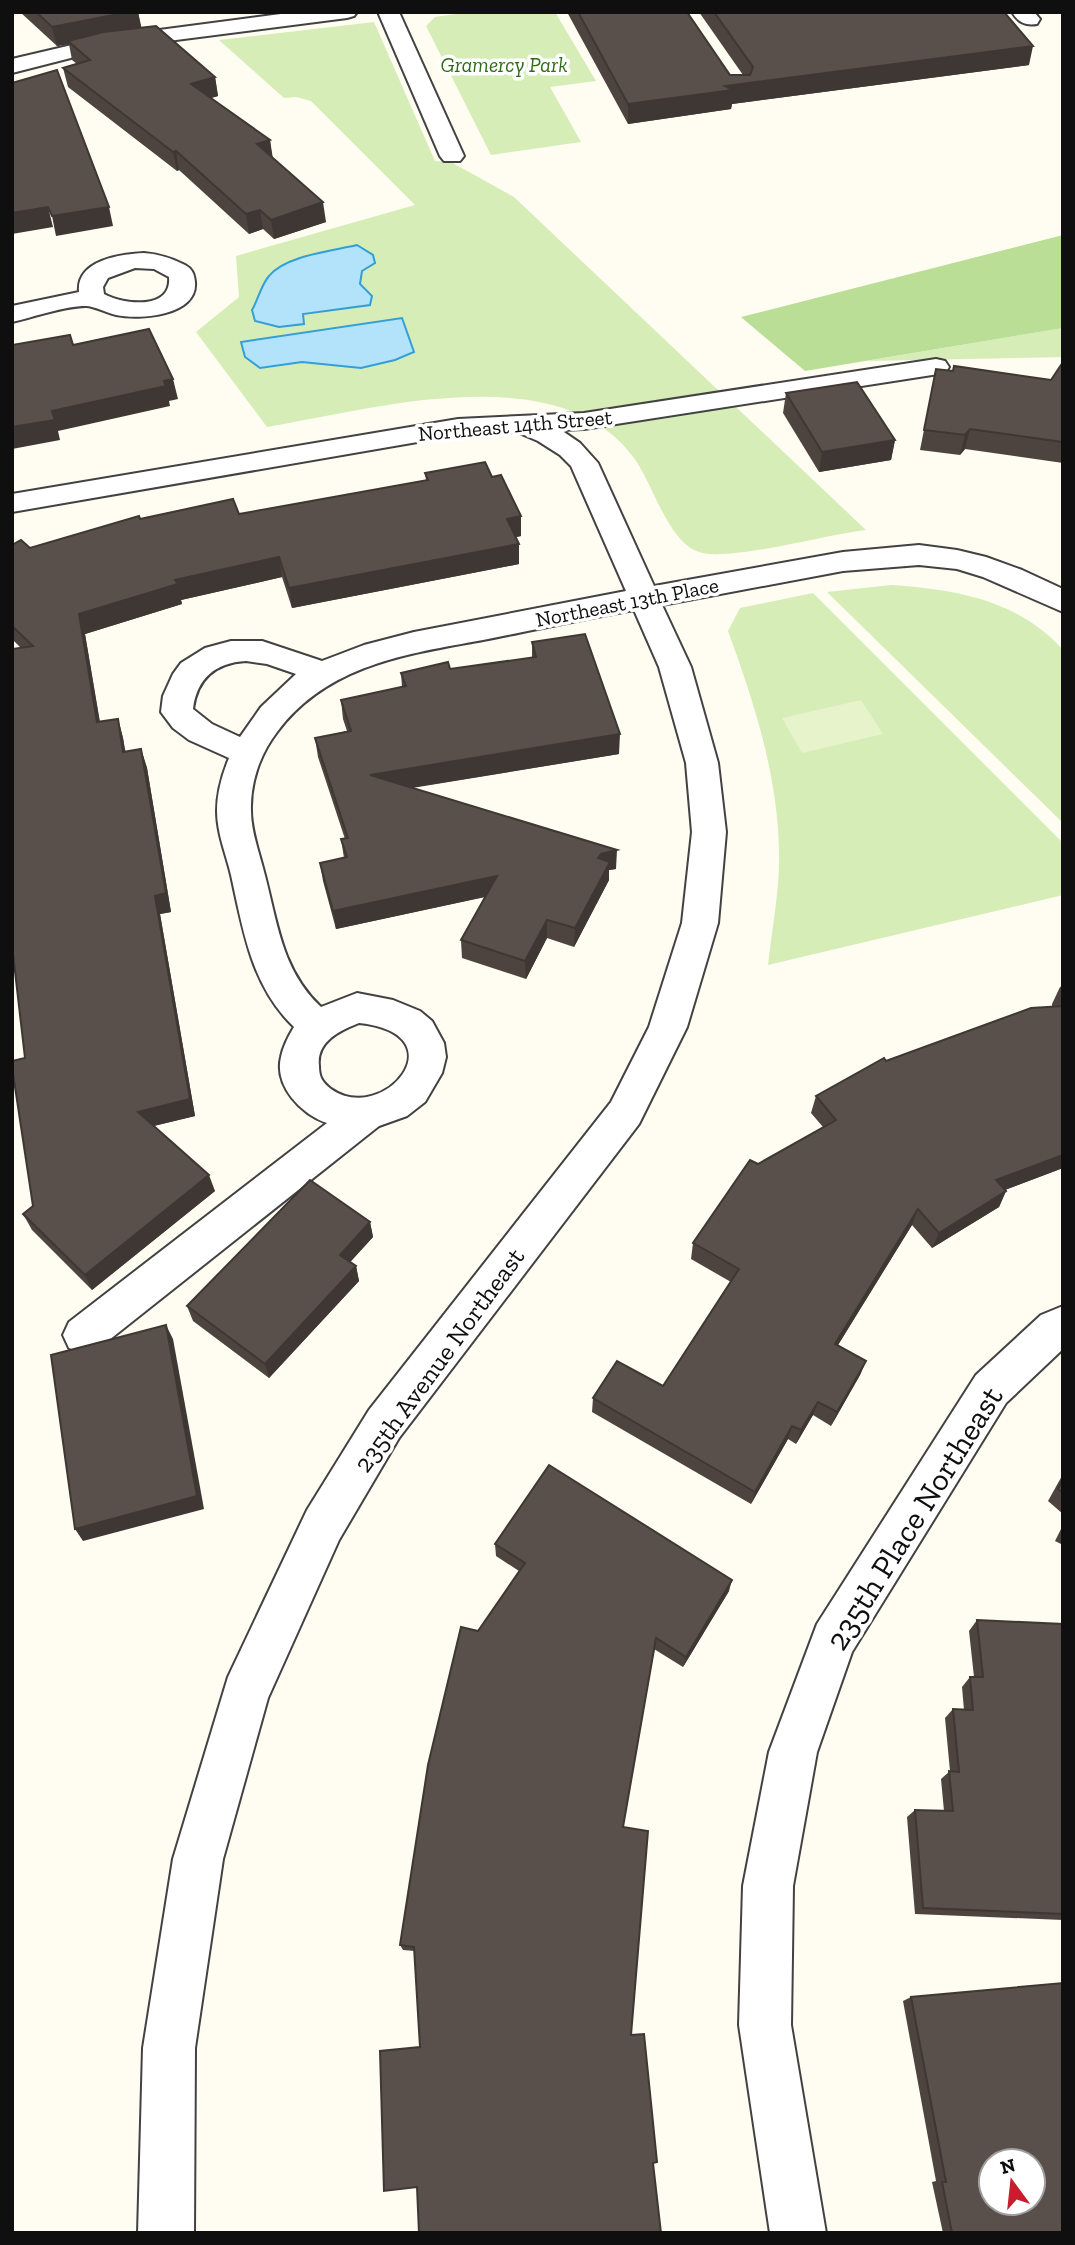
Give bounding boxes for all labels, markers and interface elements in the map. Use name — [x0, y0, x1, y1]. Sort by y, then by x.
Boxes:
park label: Gramercy Park — [440, 52, 568, 77]
street label: Northeast 14th Street — [417, 404, 613, 446]
street label: Northeast 13th Place — [533, 572, 721, 632]
street label: 235th Avenue Northeast — [347, 1241, 531, 1478]
street label: 235th Place Northeast — [817, 1379, 1011, 1657]
north arrow — [977, 2147, 1047, 2217]
text: N — [998, 2153, 1018, 2179]

